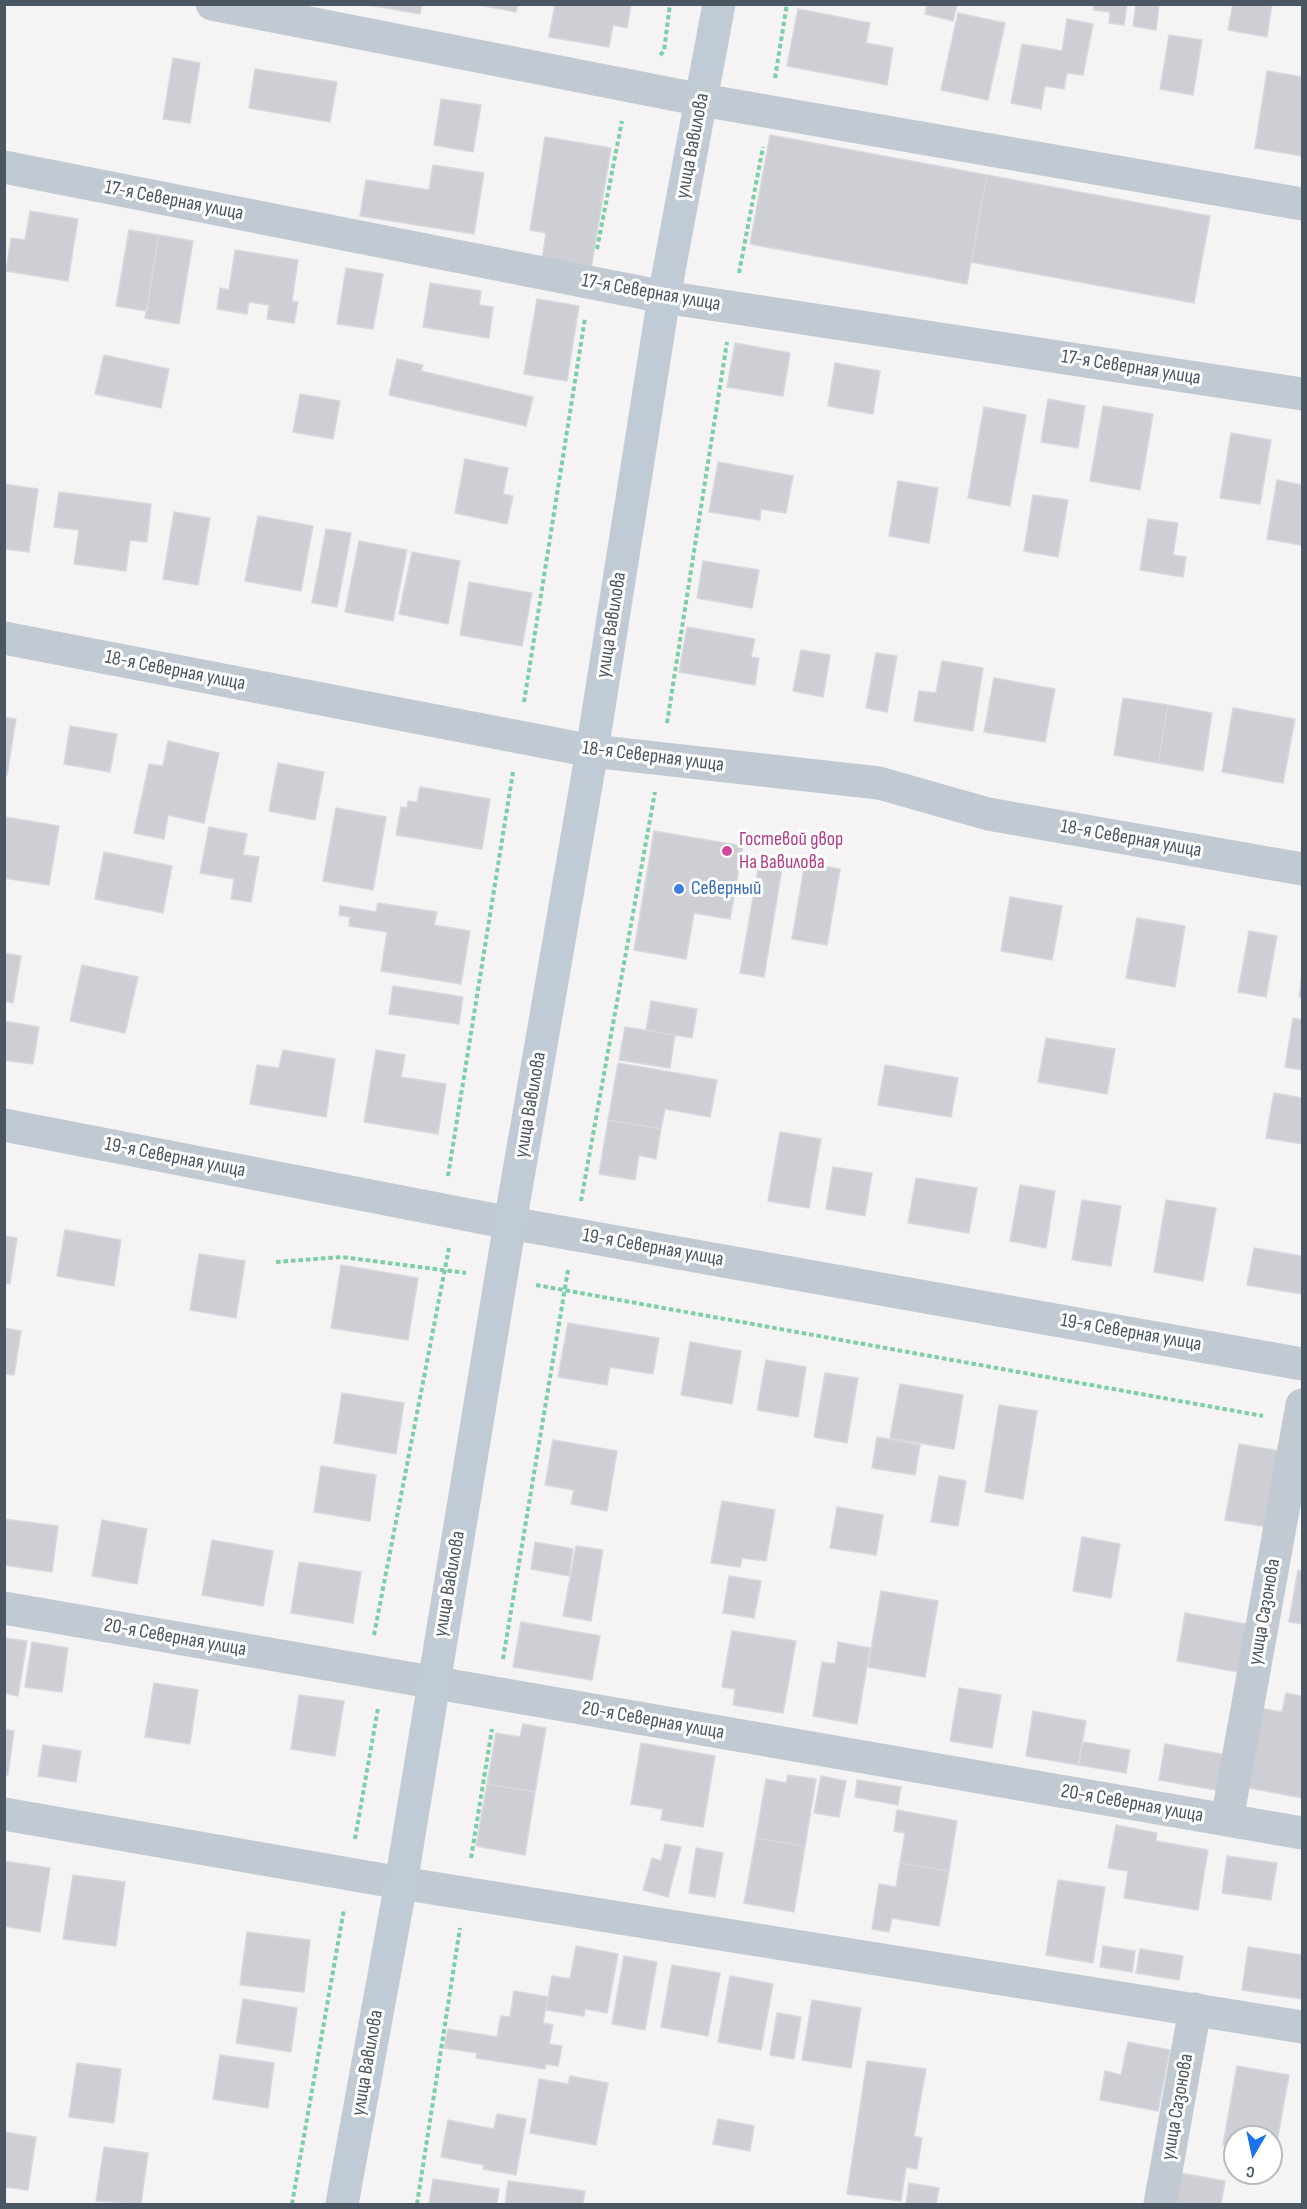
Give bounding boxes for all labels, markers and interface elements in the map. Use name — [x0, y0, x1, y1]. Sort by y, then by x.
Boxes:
street label: улица Вавилова — [671, 91, 715, 201]
street label: 17-я Северная улица — [103, 176, 245, 226]
street label: 17-я Северная улица — [580, 269, 722, 317]
street label: 17-я Северная улица — [1060, 345, 1202, 391]
street label: улица Вавилова — [592, 570, 632, 680]
street label: 18-я Северная улица — [103, 646, 247, 696]
street label: 18-я Северная улица — [581, 736, 725, 778]
street label: 18-я Северная улица — [1059, 815, 1203, 863]
place label: Гостевой двор На Вавилова — [739, 828, 843, 875]
marker: Гостевой двор На Вавилова — [720, 844, 734, 858]
place label: Северный — [691, 877, 761, 901]
marker: Северный — [672, 882, 686, 896]
street label: улица Вавилова — [510, 1050, 552, 1160]
street label: 19-я Северная улица — [103, 1133, 247, 1183]
street label: 19-я Северная улица — [581, 1224, 725, 1272]
street label: 19-я Северная улица — [1059, 1309, 1203, 1357]
street label: улица Вавилова — [429, 1529, 471, 1639]
street label: улица Сазонова — [1244, 1557, 1286, 1667]
street label: 20-я Северная улица — [102, 1614, 248, 1662]
street label: 20-я Северная улица — [580, 1697, 726, 1745]
street label: 20-я Северная улица — [1059, 1780, 1205, 1828]
street label: улица Вавилова — [347, 2008, 389, 2118]
street label: улица Сазонова — [1157, 2052, 1199, 2162]
north arrow — [1223, 2125, 1283, 2185]
text: С — [1245, 2161, 1256, 2181]

